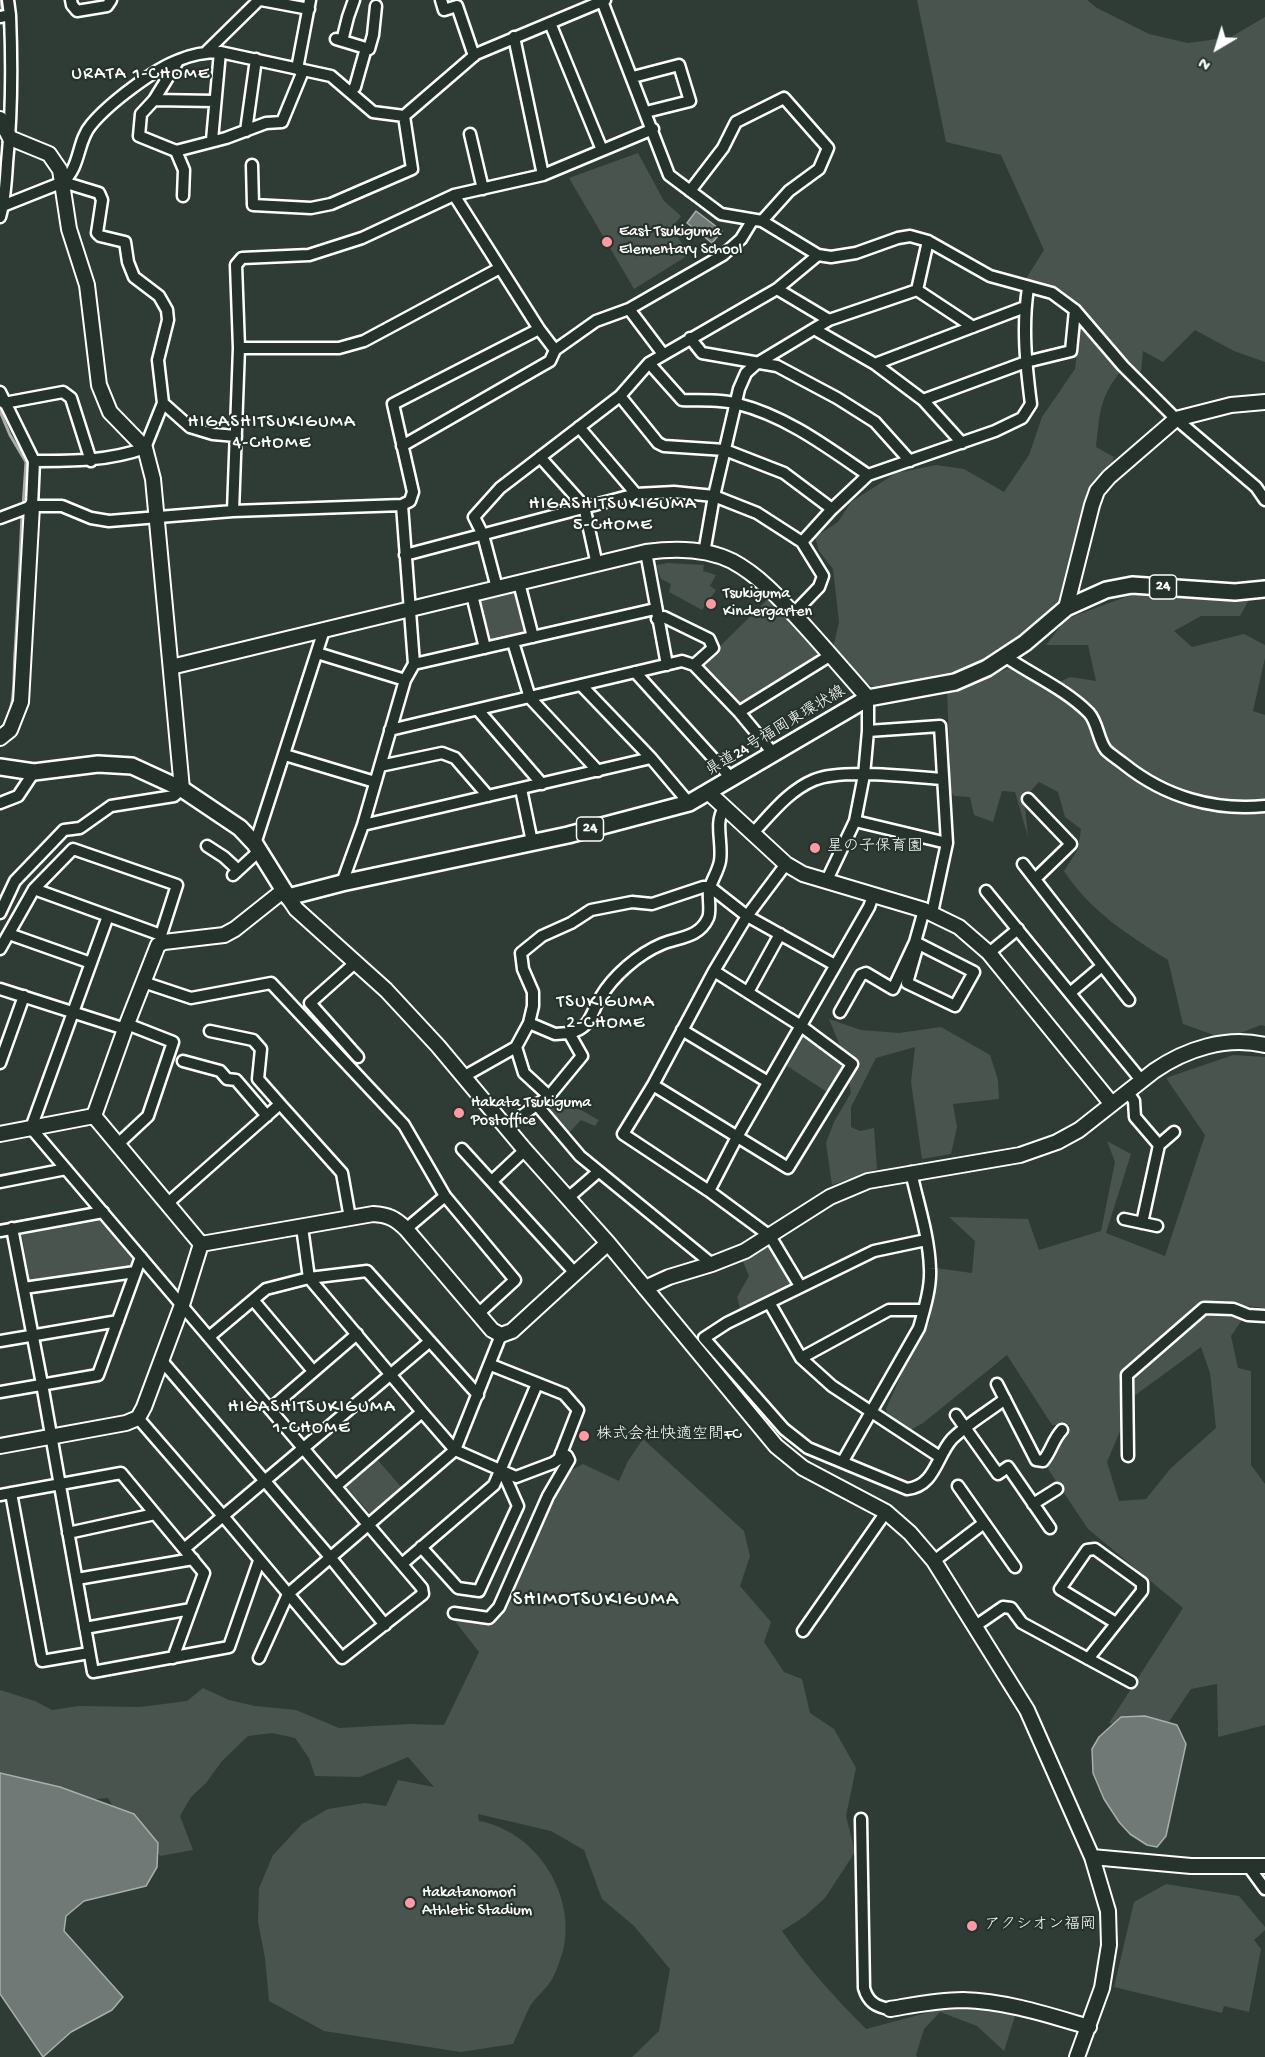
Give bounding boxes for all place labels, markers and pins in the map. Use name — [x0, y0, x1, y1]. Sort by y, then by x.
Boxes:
place label: East Tsukiguma Elementary School — [619, 223, 742, 261]
marker: East Tsukiguma Elementary School — [600, 235, 614, 249]
place label: Tsukiguma Kindergarten — [723, 585, 812, 623]
marker: Tsukiguma Kindergarten — [704, 597, 718, 611]
place label: 星の子保育園 — [827, 838, 923, 858]
marker: 星の子保育園 — [808, 841, 822, 855]
place label: Hakata Tsukiguma Postoffice — [471, 1094, 591, 1132]
marker: Hakata Tsukiguma Postoffice — [452, 1106, 466, 1120]
place label: 株式会社快適空間FC — [596, 1426, 741, 1446]
marker: 株式会社快適空間FC — [577, 1429, 591, 1443]
place label: Hakatanomori Athletic Stadium — [422, 1884, 532, 1922]
marker: Hakatanomori Athletic Stadium — [403, 1896, 417, 1910]
place label: アクシオン福岡 — [984, 1916, 1096, 1936]
marker: アクシオン福岡 — [965, 1919, 979, 1933]

